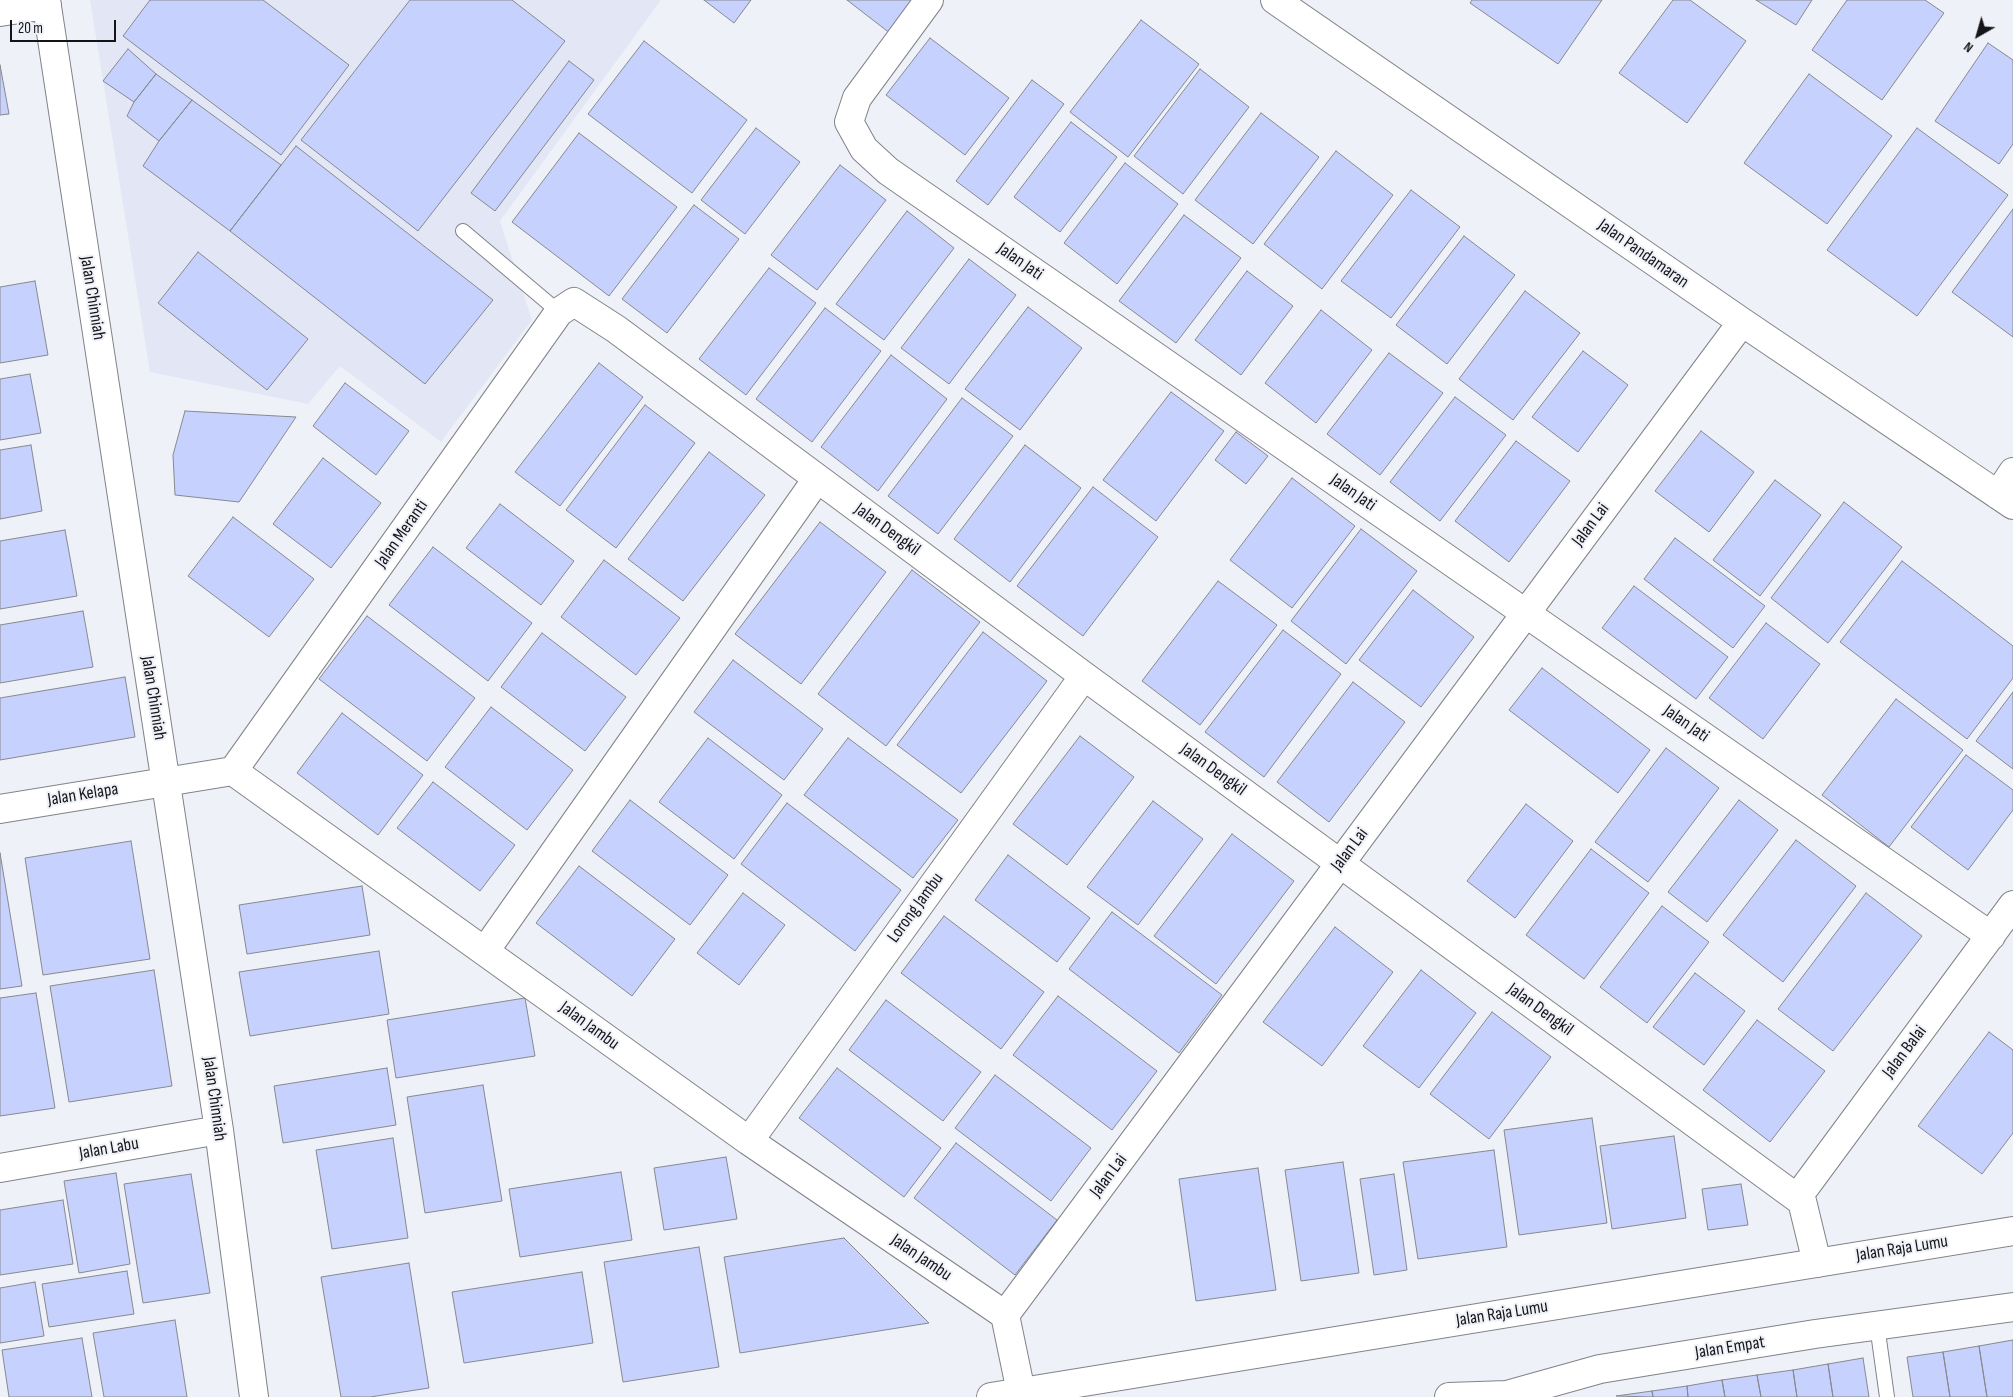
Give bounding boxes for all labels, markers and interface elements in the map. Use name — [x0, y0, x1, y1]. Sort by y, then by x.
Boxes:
scale bar — [12, 10, 119, 42]
north arrow — [1953, 10, 2003, 60]
text: 20 m — [18, 19, 43, 38]
text: N — [1960, 38, 1977, 56]
street label: Jalan Pandamaran — [1593, 215, 1693, 293]
street label: Jalan Jati — [993, 239, 1047, 285]
street label: Jalan Chinniah — [75, 255, 109, 341]
street label: Jalan Jati — [1326, 470, 1380, 516]
street label: Jalan Meranti — [371, 496, 433, 572]
street label: Jalan Dengkil — [850, 499, 924, 561]
street label: Jalan Lai — [1568, 499, 1614, 551]
street label: Jalan Chinniah — [136, 655, 170, 741]
street label: Jalan Jati — [1659, 701, 1713, 747]
street label: Jalan Dengkil — [1176, 739, 1250, 801]
street label: Jalan Kelapa — [46, 779, 120, 811]
street label: Jalan Lai — [1327, 824, 1373, 876]
street label: Lorong Jambu — [883, 869, 949, 947]
street label: Jalan Dengkil — [1503, 979, 1577, 1041]
street label: Jalan Jambu — [555, 997, 623, 1055]
street label: Jalan Balai — [1878, 1022, 1932, 1082]
street label: Jalan Chinniah — [197, 1056, 231, 1142]
street label: Jalan Labu — [78, 1133, 140, 1165]
street label: Jalan Lai — [1086, 1150, 1132, 1202]
street label: Jalan Jambu — [887, 1230, 955, 1286]
street label: Jalan Raja Lumu — [1855, 1231, 1949, 1267]
street label: Jalan Raja Lumu — [1455, 1296, 1549, 1332]
street label: Jalan Empat — [1694, 1332, 1766, 1364]

